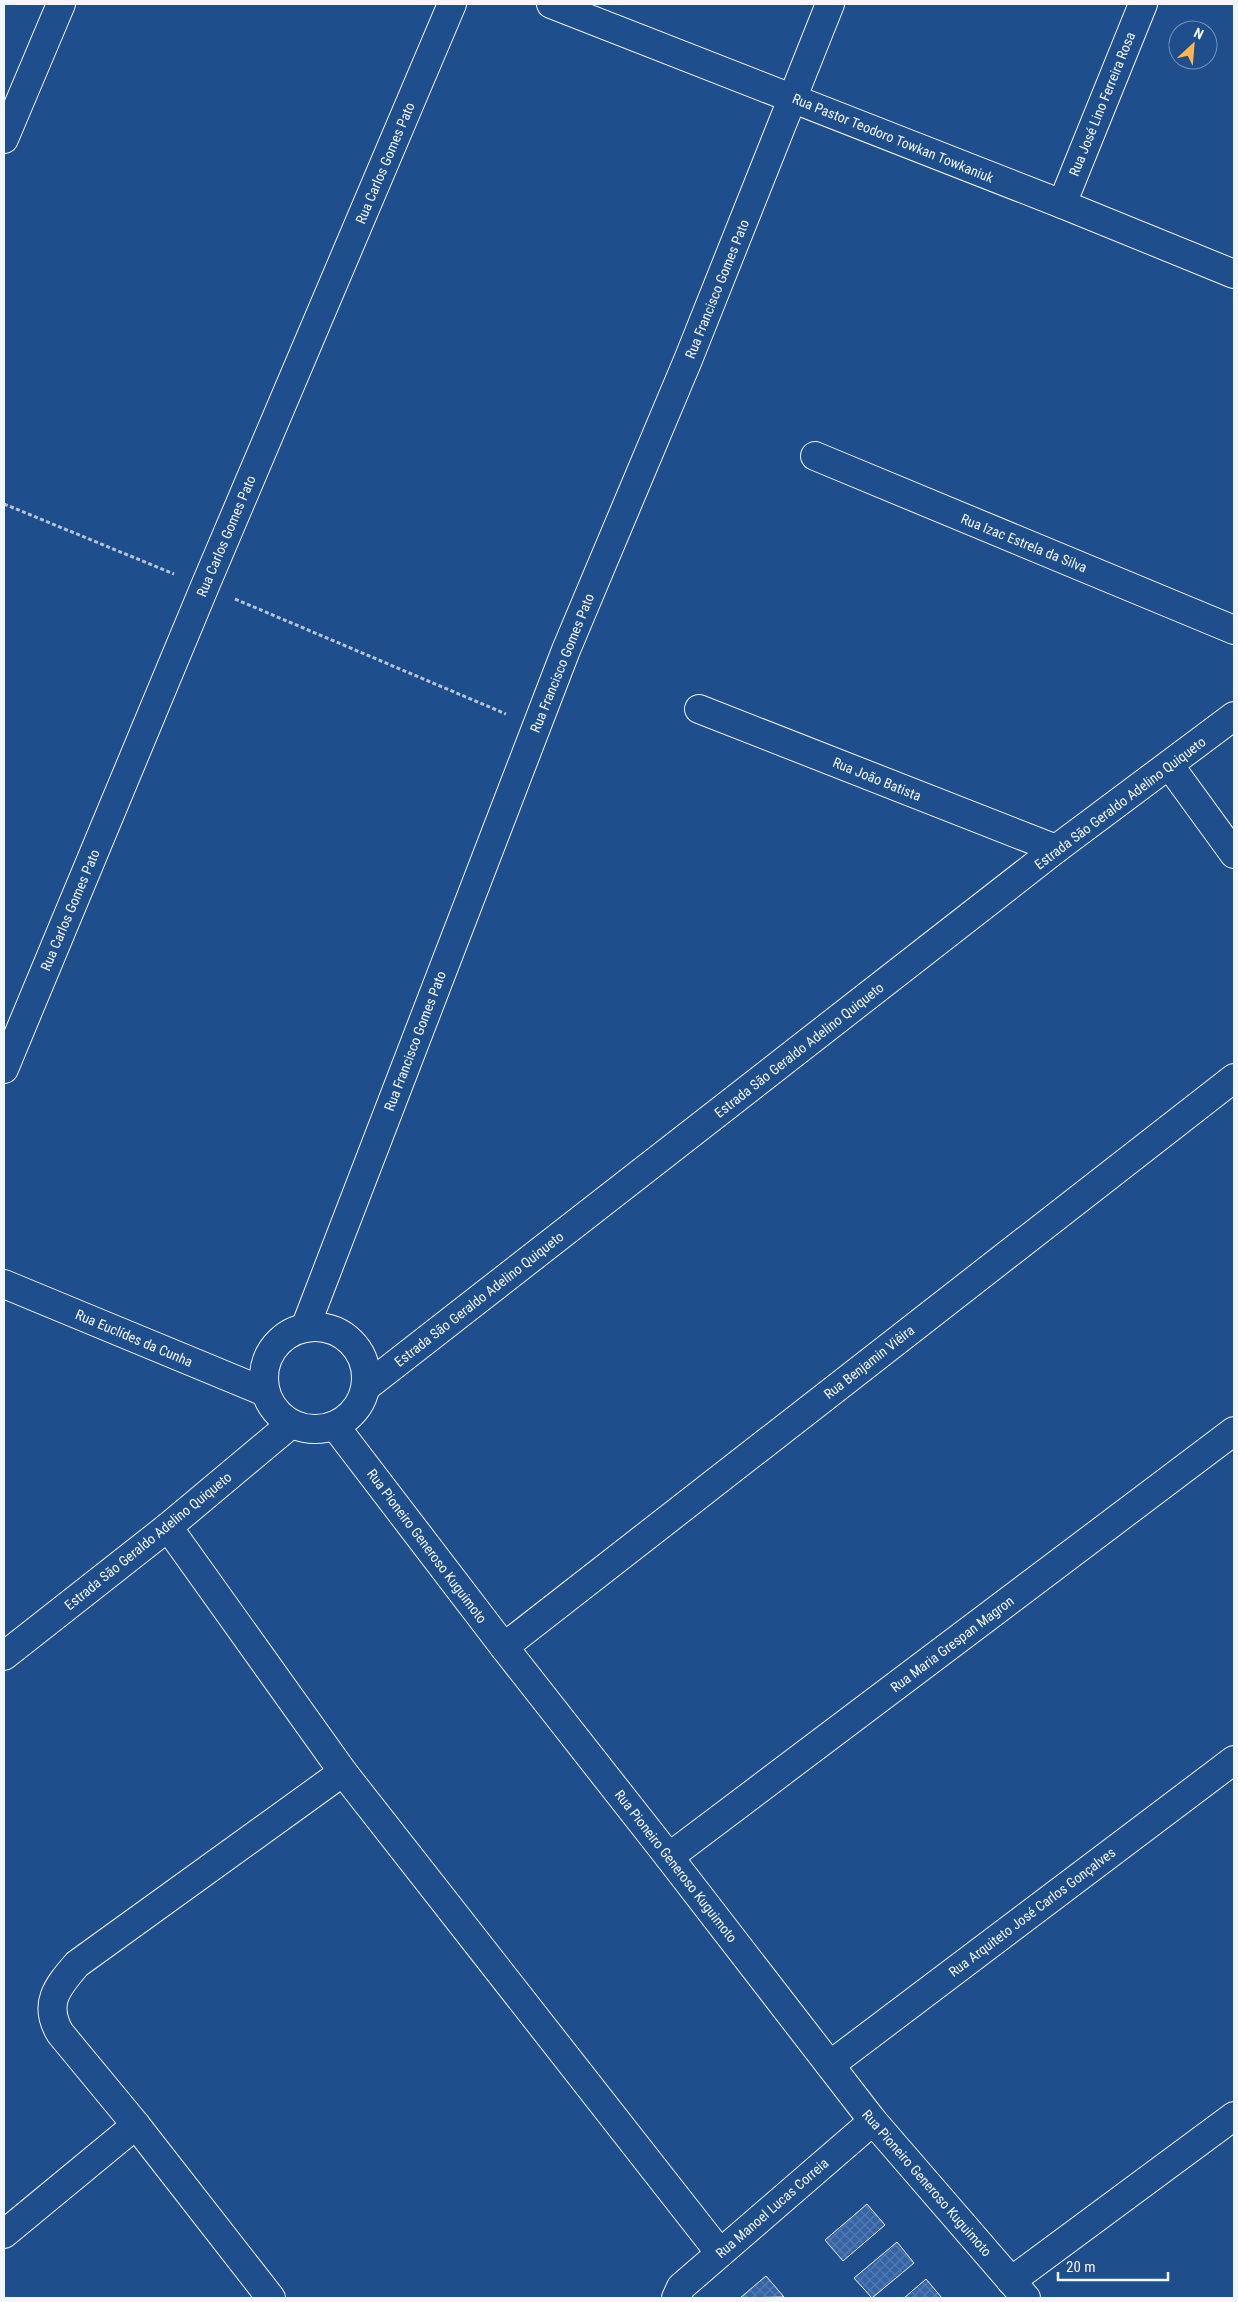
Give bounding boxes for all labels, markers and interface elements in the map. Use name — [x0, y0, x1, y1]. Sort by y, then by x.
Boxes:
north arrow — [1168, 20, 1218, 70]
text: N — [1191, 24, 1206, 42]
street label: Rua José Lino Ferreira Rosa — [1066, 30, 1138, 178]
street label: Rua Pastor Teodoro Towkan Towkaniuk — [790, 90, 997, 186]
street label: Rua Carlos Gomes Pato — [352, 100, 418, 226]
street label: Rua Francisco Gomes Pato — [682, 217, 752, 361]
street label: Rua Carlos Gomes Pato — [193, 473, 259, 599]
street label: Rua Izac Estrela da Silva — [959, 510, 1089, 576]
street label: Rua Francisco Gomes Pato — [527, 591, 597, 735]
street label: Estrada São Geraldo Adelino Quiqueto — [1031, 733, 1209, 873]
street label: Rua João Batista — [831, 754, 923, 804]
street label: Rua Carlos Gomes Pato — [37, 847, 103, 973]
street label: Rua Francisco Gomes Pato — [381, 969, 449, 1113]
street label: Estrada São Geraldo Adelino Quiqueto — [711, 979, 887, 1121]
street label: Estrada São Geraldo Adelino Quiqueto — [391, 1228, 567, 1370]
street label: Rua Euclídes da Cunha — [73, 1306, 195, 1370]
street label: Rua Benjamin Viêira — [821, 1322, 917, 1402]
street label: Rua Pioneiro Generoso Kuguimoto — [364, 1466, 490, 1626]
street label: Estrada São Geraldo Adelino Quiqueto — [61, 1469, 235, 1613]
street label: Rua Maria Grespan Magron — [887, 1593, 1017, 1695]
street label: Rua Pioneiro Generoso Kuguimoto — [612, 1787, 740, 1945]
street label: Rua Arquiteto José Carlos Gonçalves — [946, 1844, 1118, 1980]
street label: Rua Pioneiro Generoso Kuguimoto — [859, 2107, 995, 2259]
street label: Rua Manoel Lucas Correia — [712, 2155, 832, 2261]
scale bar — [1058, 2250, 1168, 2282]
text: 20 m — [1066, 2258, 1096, 2276]

